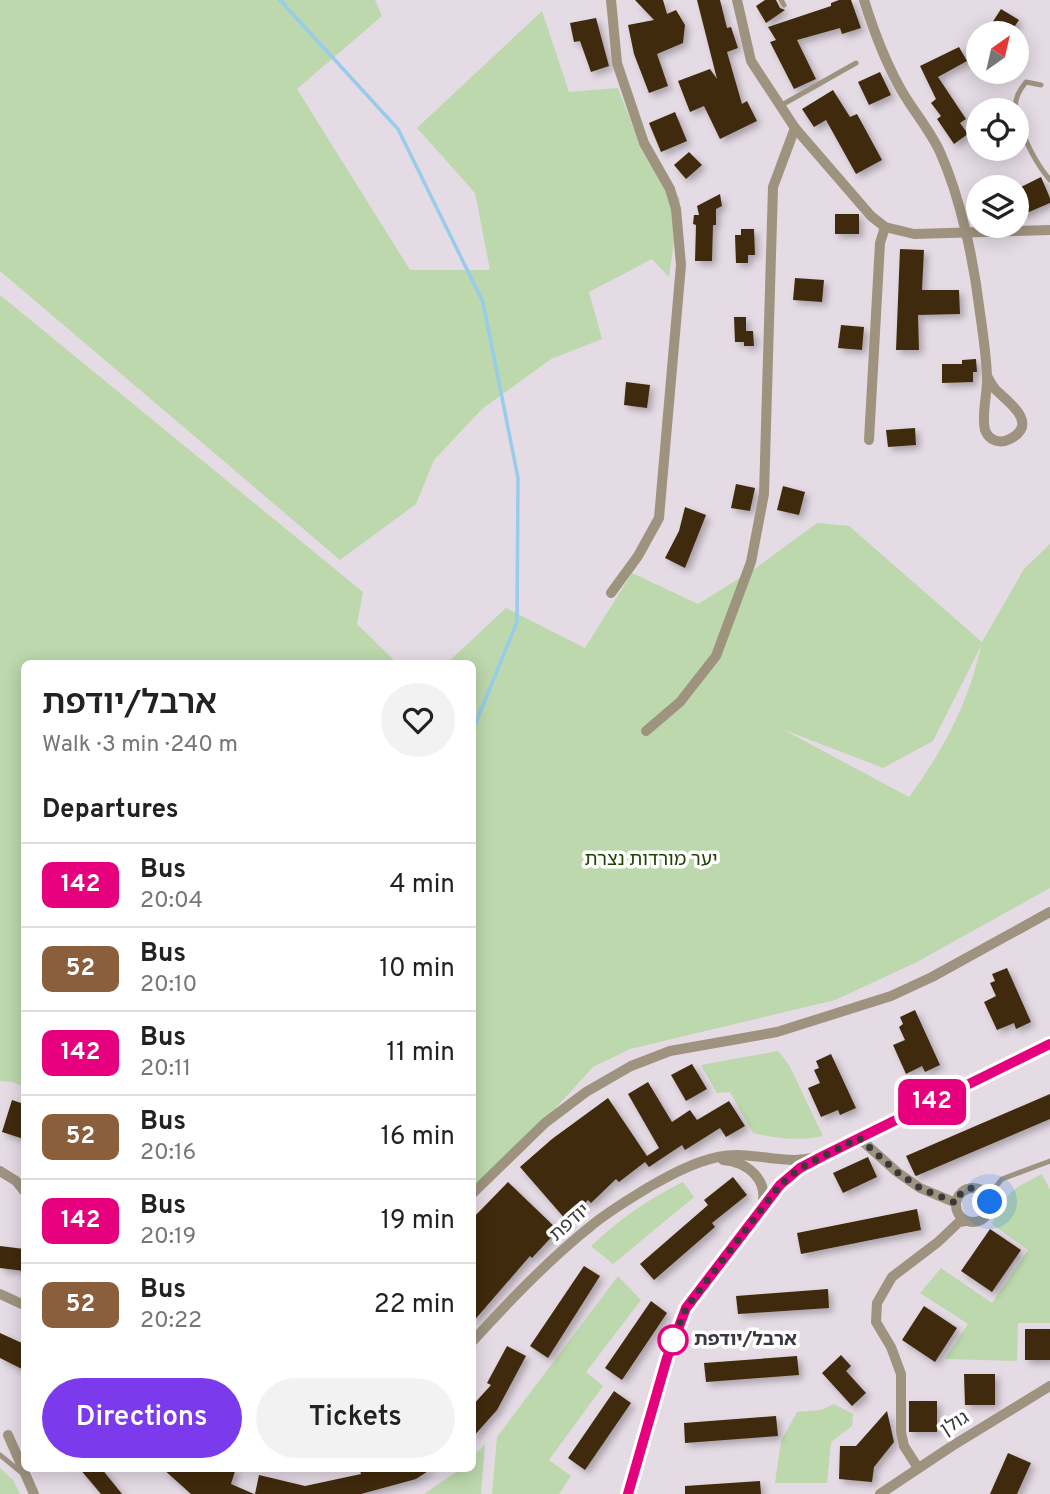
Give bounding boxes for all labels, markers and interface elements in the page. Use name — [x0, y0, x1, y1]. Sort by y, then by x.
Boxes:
north arrow — [966, 21, 1029, 84]
map controls — [966, 21, 1029, 238]
button: locate — [966, 98, 1029, 161]
button: layers — [966, 175, 1029, 238]
button: heart — [381, 683, 455, 757]
text: ארבל/יודפת — [42, 684, 217, 726]
text: Walk · 3 min · 240 m — [42, 731, 238, 760]
text: Departures — [42, 794, 179, 827]
park label: יער מורדות נצרת — [584, 848, 718, 872]
text: Bus — [140, 854, 186, 887]
text: 4 min — [389, 869, 455, 902]
text: 142 — [61, 870, 100, 900]
text: 20:04 — [140, 887, 203, 916]
text: Bus — [140, 938, 186, 971]
text: 10 min — [379, 953, 455, 986]
text: 52 — [66, 954, 95, 984]
text: 20:10 — [140, 971, 197, 1000]
text: Bus — [140, 1022, 186, 1055]
text: 11 min — [386, 1037, 455, 1070]
text: 142 — [61, 1038, 100, 1068]
text: 20:11 — [140, 1055, 191, 1084]
line badge: 142 — [892, 1079, 972, 1125]
text: 142 — [912, 1087, 952, 1117]
text: Bus — [140, 1106, 186, 1139]
text: 16 min — [380, 1121, 455, 1154]
text: 52 — [66, 1122, 95, 1152]
text: 20:16 — [140, 1139, 196, 1168]
your location — [972, 1184, 1007, 1219]
text: Bus — [140, 1190, 186, 1223]
street label: יודפת — [545, 1199, 595, 1247]
text: 19 min — [380, 1205, 455, 1238]
text: 142 — [61, 1206, 100, 1236]
text: 20:19 — [140, 1223, 196, 1252]
text: Bus — [140, 1274, 186, 1307]
text: 22 min — [374, 1289, 455, 1322]
text: 52 — [66, 1290, 95, 1320]
text: 20:22 — [140, 1307, 202, 1336]
marker: ארבל/יודפת — [658, 1325, 688, 1355]
place label: ארבל/יודפת — [694, 1328, 797, 1352]
button: Directions — [42, 1378, 242, 1458]
button: Tickets — [256, 1378, 455, 1458]
street label: גולן — [936, 1406, 974, 1442]

